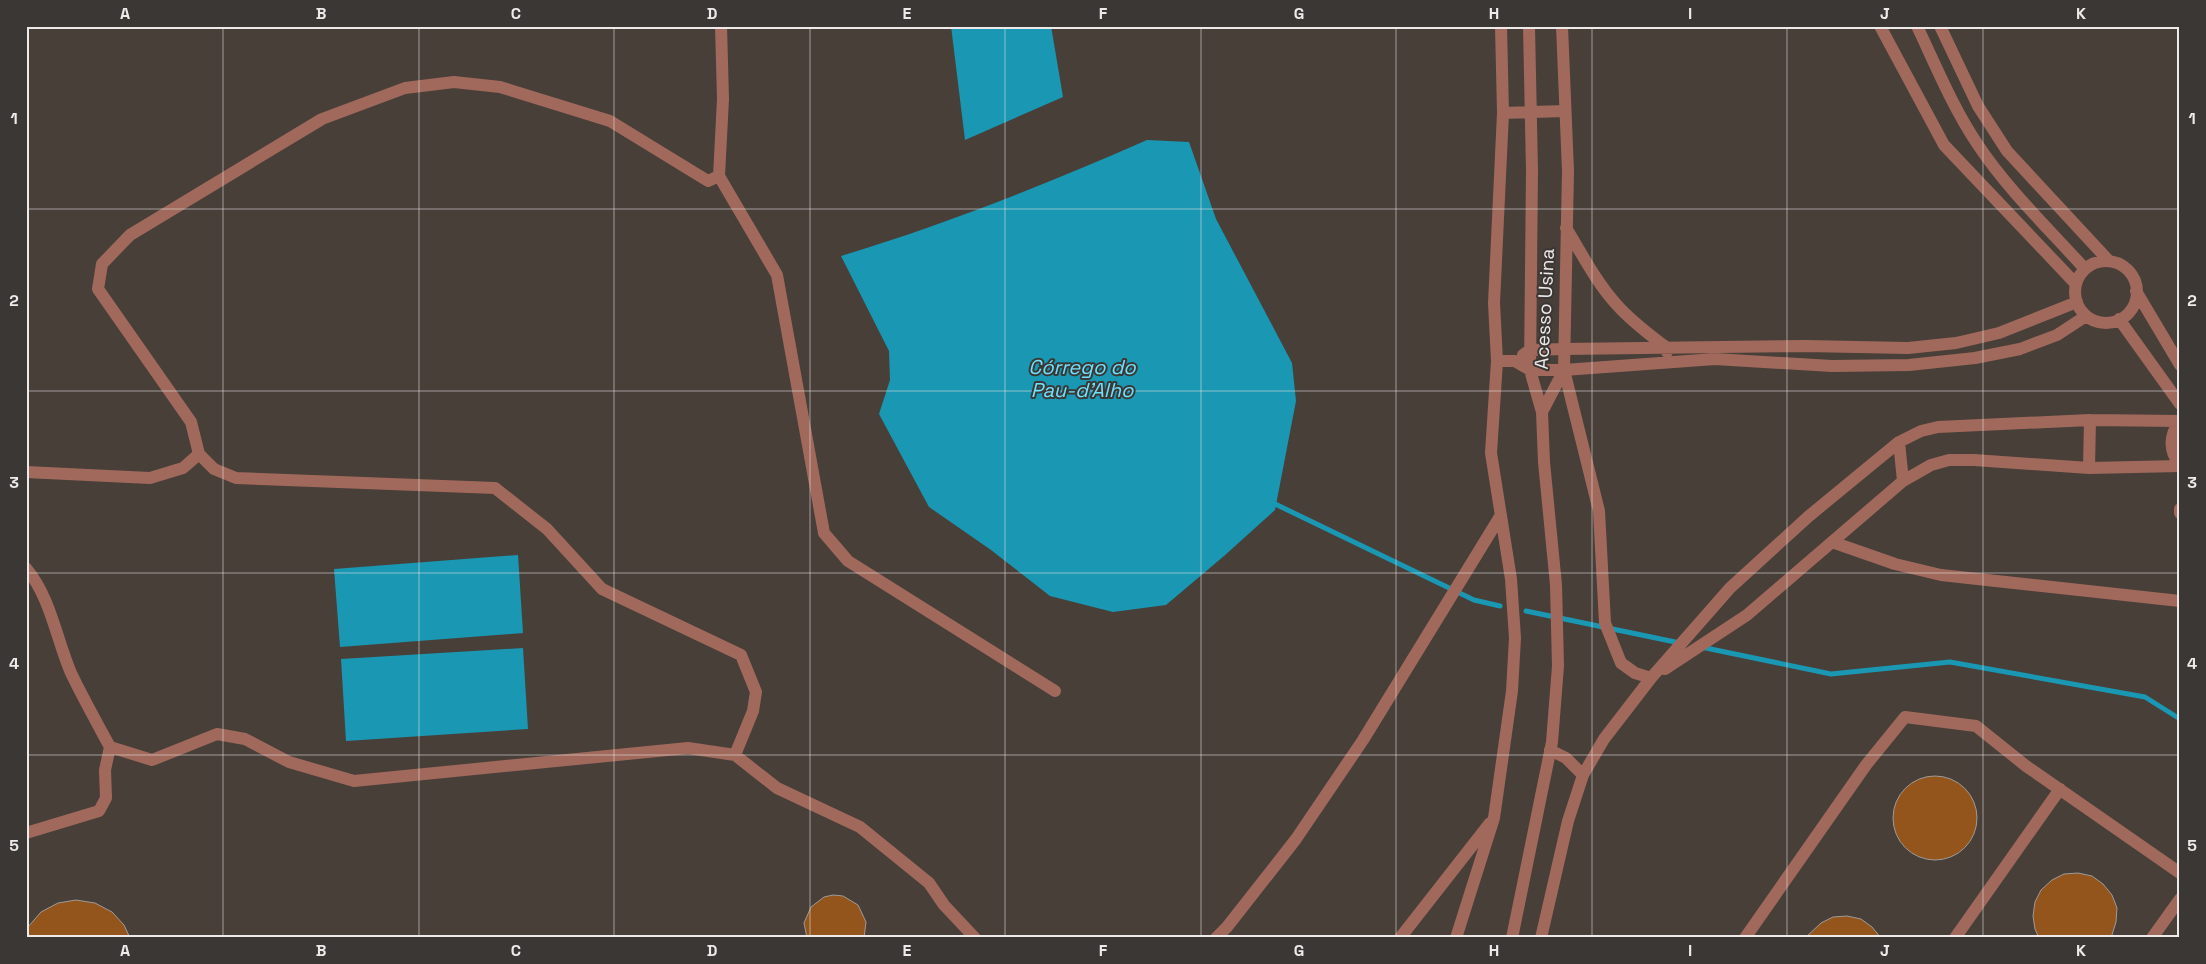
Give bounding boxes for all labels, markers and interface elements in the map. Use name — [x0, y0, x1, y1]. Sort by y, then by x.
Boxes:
text: A — [120, 3, 130, 24]
text: B — [316, 3, 326, 24]
text: C — [511, 3, 521, 24]
text: D — [707, 3, 717, 24]
text: E — [903, 3, 912, 24]
text: F — [1099, 3, 1108, 24]
text: G — [1294, 3, 1304, 24]
text: H — [1489, 3, 1499, 24]
text: I — [1688, 3, 1692, 24]
text: J — [1880, 3, 1890, 24]
text: K — [2076, 3, 2086, 24]
text: 1 — [10, 108, 18, 129]
text: 1 — [2188, 108, 2196, 129]
street label: Acesso Usina — [1529, 248, 1560, 370]
text: 2 — [9, 290, 19, 311]
text: 2 — [2187, 290, 2197, 311]
water label: Córrego do Pau-d'Alho — [1028, 354, 1136, 403]
text: 3 — [9, 472, 19, 493]
text: 3 — [2187, 472, 2197, 493]
text: 4 — [9, 653, 19, 674]
text: 4 — [2187, 653, 2197, 674]
text: 5 — [9, 835, 19, 856]
text: 5 — [2187, 835, 2197, 856]
text: A — [120, 940, 130, 961]
text: B — [316, 940, 326, 961]
text: C — [511, 940, 521, 961]
text: D — [707, 940, 717, 961]
text: E — [903, 940, 912, 961]
text: F — [1099, 940, 1108, 961]
text: G — [1294, 940, 1304, 961]
text: H — [1489, 940, 1499, 961]
text: I — [1688, 940, 1692, 961]
text: J — [1880, 940, 1890, 961]
text: K — [2076, 940, 2086, 961]

